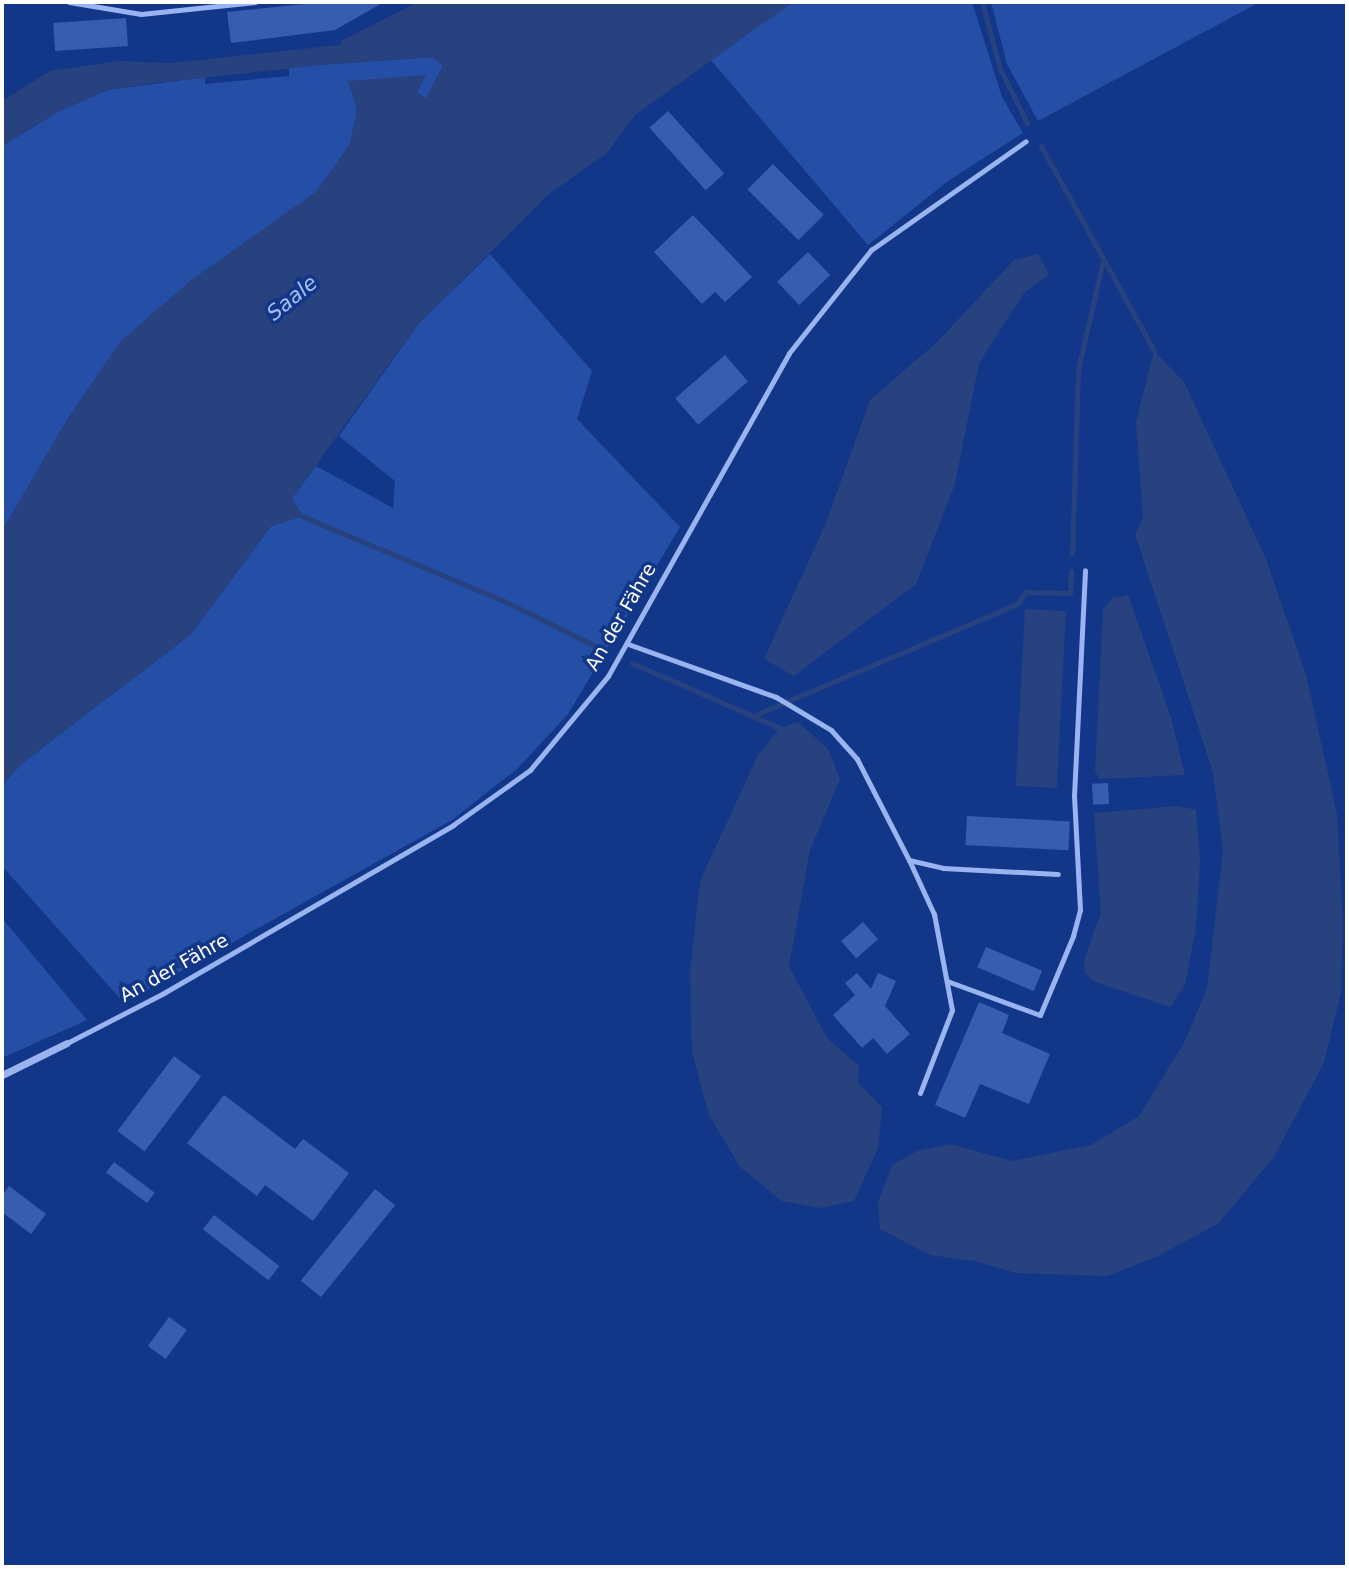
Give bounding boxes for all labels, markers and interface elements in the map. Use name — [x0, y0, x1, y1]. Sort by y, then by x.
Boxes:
water label: Saale — [262, 270, 322, 326]
street label: An der Fähre — [581, 559, 661, 675]
street label: An der Fähre — [116, 929, 232, 1007]

